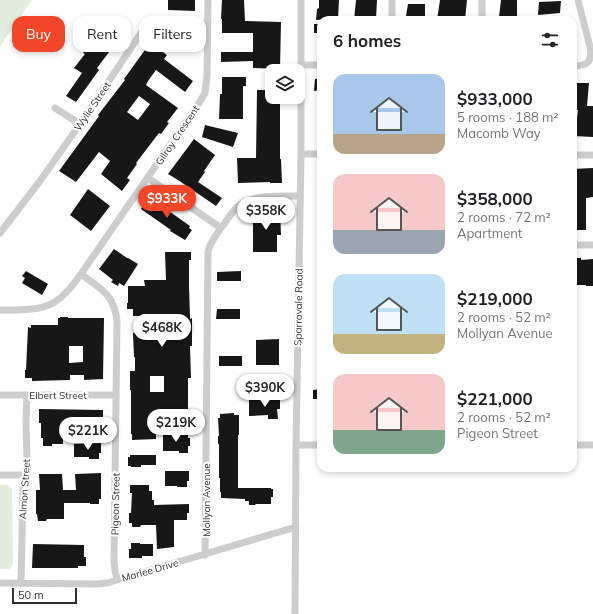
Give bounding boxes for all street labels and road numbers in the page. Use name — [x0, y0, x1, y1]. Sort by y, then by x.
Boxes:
street label: Wylie Street — [71, 79, 114, 133]
street label: Gilroy Crescent — [153, 102, 203, 168]
street label: Sparrovale Road — [291, 268, 306, 346]
street label: Elbert Street — [29, 389, 87, 402]
street label: Almon Street — [16, 458, 33, 520]
street label: Mollyan Avenue — [200, 463, 213, 537]
street label: Pigeon Street — [108, 472, 123, 535]
street label: Marlee Drive — [120, 556, 180, 585]

